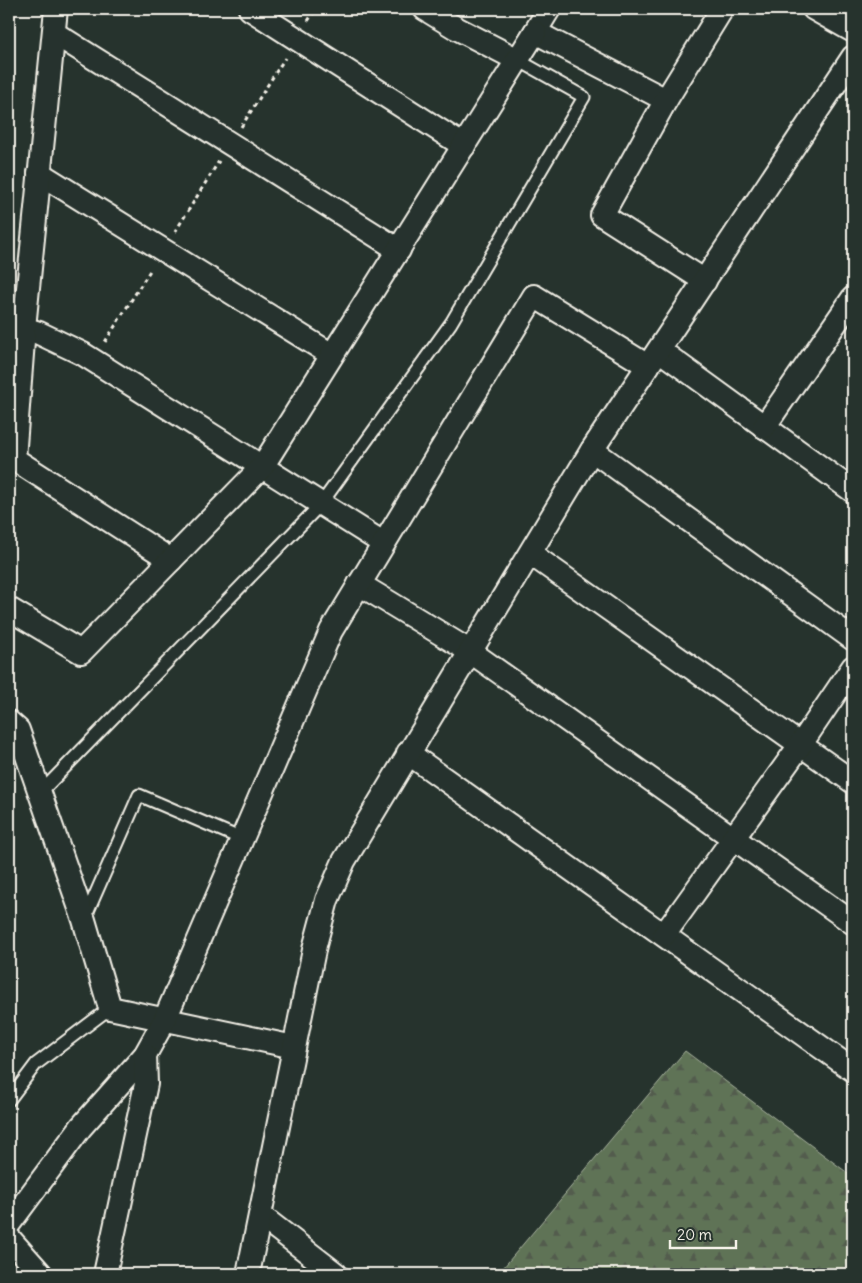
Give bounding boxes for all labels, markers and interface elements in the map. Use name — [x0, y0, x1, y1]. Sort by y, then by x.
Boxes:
scale bar — [670, 1218, 736, 1250]
text: 20 m — [677, 1225, 712, 1244]

